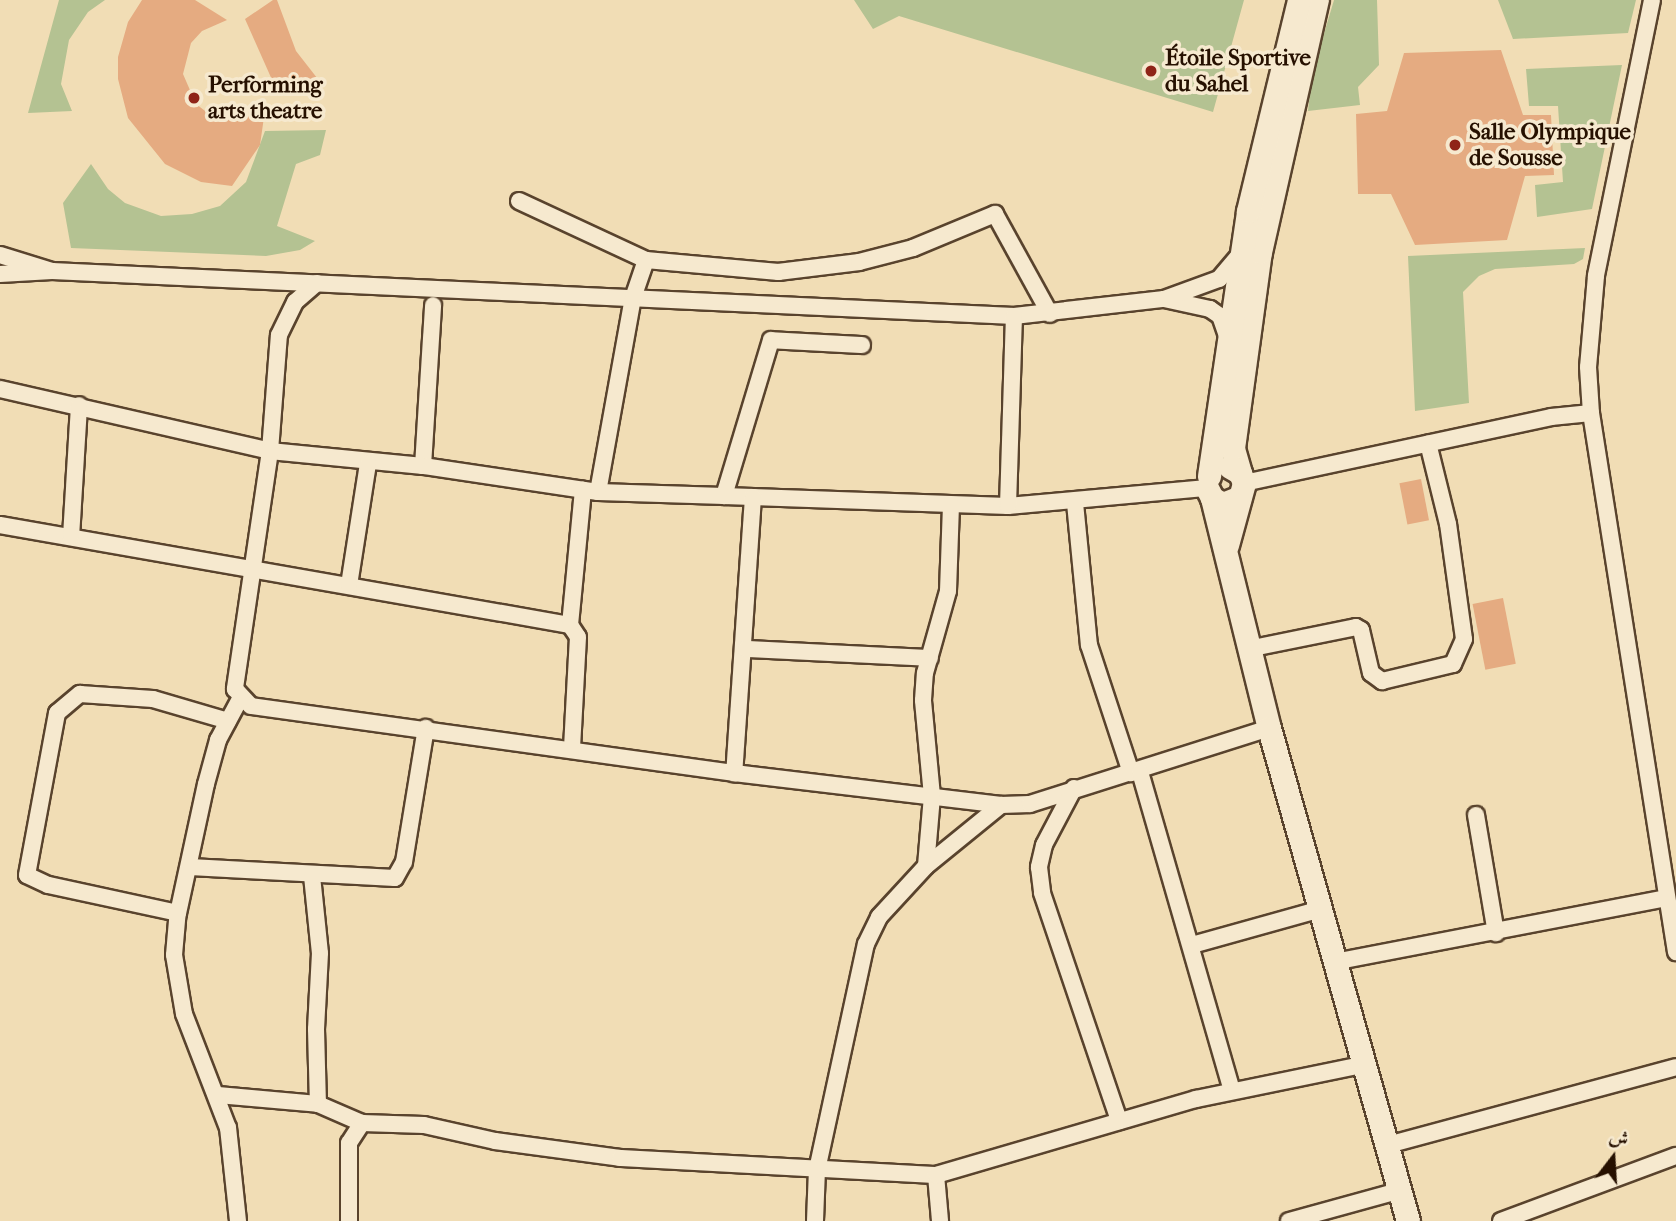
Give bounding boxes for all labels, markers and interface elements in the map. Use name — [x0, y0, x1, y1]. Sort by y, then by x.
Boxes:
place label: Étoile Sportive du Sahel — [1165, 44, 1311, 98]
marker: Étoile Sportive du Sahel — [1143, 63, 1159, 79]
place label: Performing arts theatre — [208, 71, 323, 125]
marker: Performing arts theatre — [186, 90, 202, 106]
place label: Salle Olympique de Sousse — [1469, 118, 1631, 172]
marker: Salle Olympique de Sousse — [1447, 137, 1463, 153]
north arrow — [1578, 1123, 1648, 1193]
text: ش — [1607, 1125, 1631, 1151]

